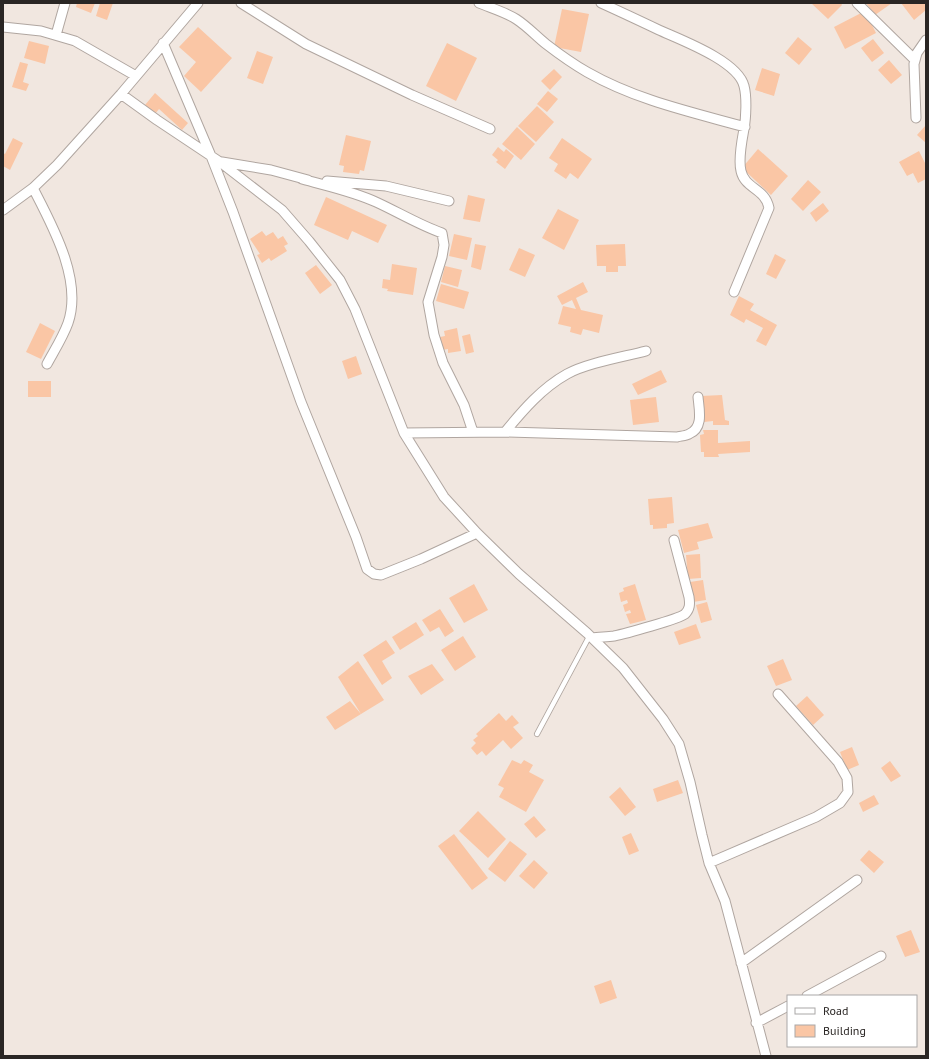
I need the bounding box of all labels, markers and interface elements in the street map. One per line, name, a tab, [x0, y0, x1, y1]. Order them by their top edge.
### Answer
legend	[787, 995, 917, 1047]
text: Road	[823, 1003, 848, 1018]
text: Building	[823, 1023, 866, 1038]

